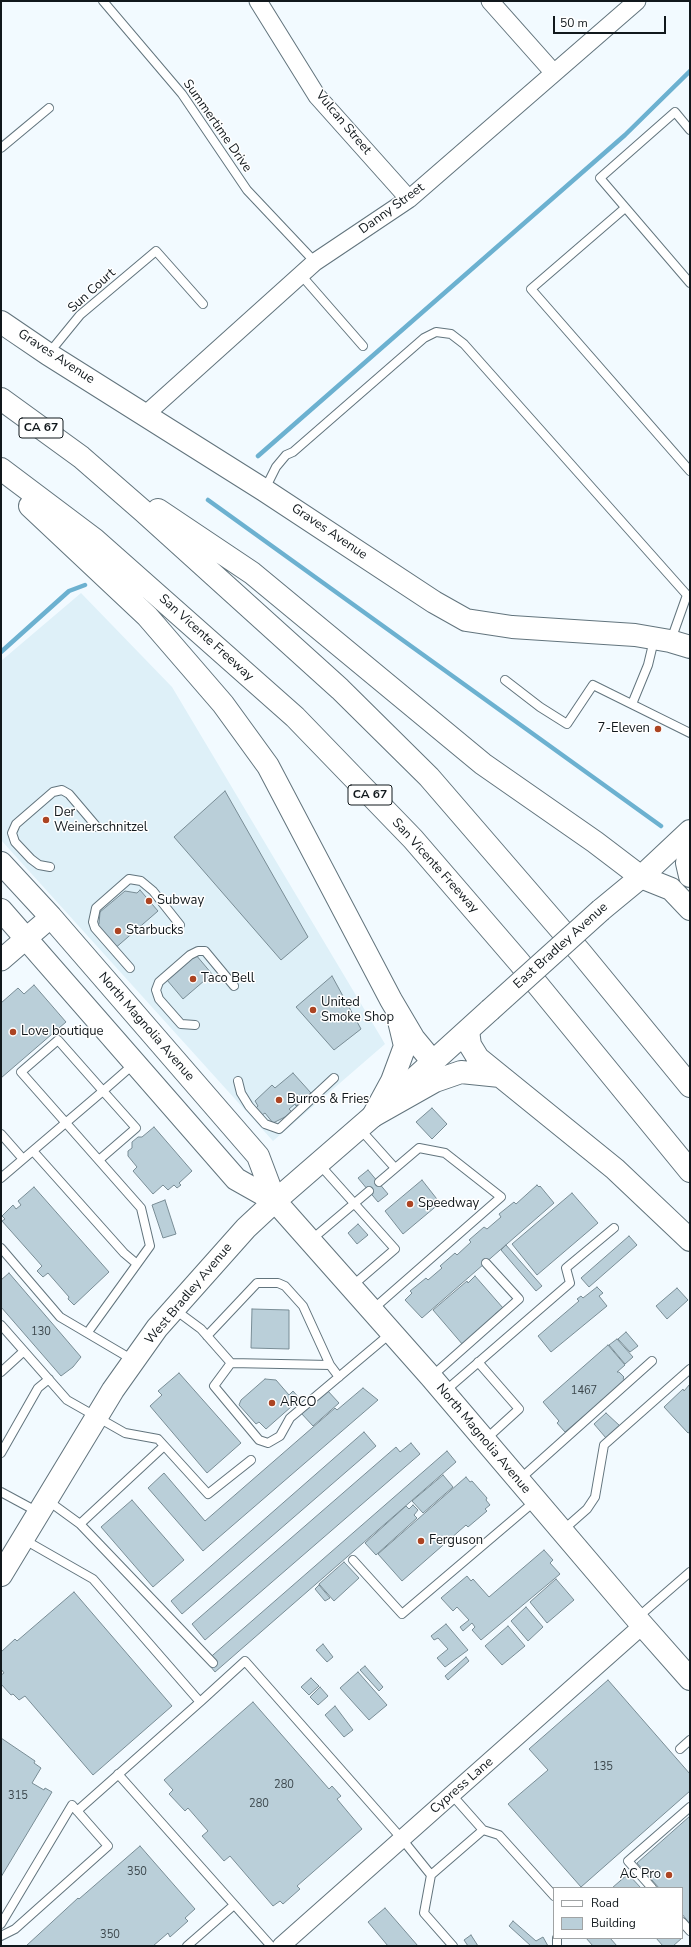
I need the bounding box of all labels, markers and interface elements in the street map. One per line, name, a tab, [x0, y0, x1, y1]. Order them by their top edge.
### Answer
scale bar	[555, 8, 668, 34]
text: 50 m	[560, 15, 588, 31]
street label: Summertime Drive	[179, 77, 255, 175]
street label: Vulcan Street	[312, 88, 374, 158]
street label: Danny Street	[356, 180, 428, 238]
street label: Sun Court	[65, 266, 119, 316]
street label: Graves Avenue	[15, 326, 97, 388]
road number: CA 67	[19, 418, 63, 438]
street label: Graves Avenue	[288, 501, 370, 563]
street label: San Vicente Freeway	[155, 591, 257, 685]
place label: 7-Eleven	[598, 721, 650, 737]
marker: 7-Eleven	[653, 724, 663, 734]
road number: CA 67	[348, 785, 392, 805]
place label: Der Weinerschnitzel	[54, 805, 148, 836]
marker: Der Weinerschnitzel	[41, 815, 51, 825]
street label: San Vicente Freeway	[388, 815, 482, 917]
place label: Subway	[157, 893, 204, 909]
marker: Subway	[144, 896, 154, 906]
street label: East Bradley Avenue	[511, 900, 611, 992]
place label: Starbucks	[126, 923, 184, 939]
marker: Starbucks	[113, 926, 123, 936]
street label: North Magnolia Avenue	[95, 970, 197, 1084]
place label: Taco Bell	[201, 971, 255, 987]
marker: Taco Bell	[188, 974, 198, 984]
place label: United Smoke Shop	[321, 995, 394, 1026]
marker: United Smoke Shop	[308, 1005, 318, 1015]
place label: Love boutique	[21, 1024, 103, 1040]
marker: Love boutique	[8, 1027, 18, 1037]
place label: Burros & Fries	[287, 1092, 369, 1108]
marker: Burros & Fries	[274, 1095, 284, 1105]
place label: Speedway	[418, 1196, 479, 1212]
marker: Speedway	[405, 1199, 415, 1209]
street label: West Bradley Avenue	[142, 1240, 236, 1348]
house number: 130	[31, 1325, 51, 1339]
street label: North Magnolia Avenue	[432, 1381, 534, 1497]
house number: 1467	[571, 1384, 597, 1398]
place label: ARCO	[280, 1395, 317, 1411]
marker: ARCO	[267, 1398, 277, 1408]
place label: Ferguson	[429, 1533, 483, 1549]
marker: Ferguson	[416, 1536, 426, 1546]
street label: Cypress Lane	[427, 1754, 497, 1818]
house number: 135	[593, 1760, 613, 1774]
house number: 280	[274, 1778, 294, 1792]
house number: 315	[8, 1789, 28, 1803]
house number: 280	[249, 1797, 269, 1811]
house number: 350	[127, 1865, 147, 1879]
place label: AC Pro	[620, 1867, 661, 1883]
marker: AC Pro	[664, 1870, 674, 1880]
legend	[553, 1887, 683, 1939]
text: Road	[591, 1895, 619, 1911]
text: Building	[591, 1915, 636, 1931]
house number: 350	[100, 1928, 120, 1942]

